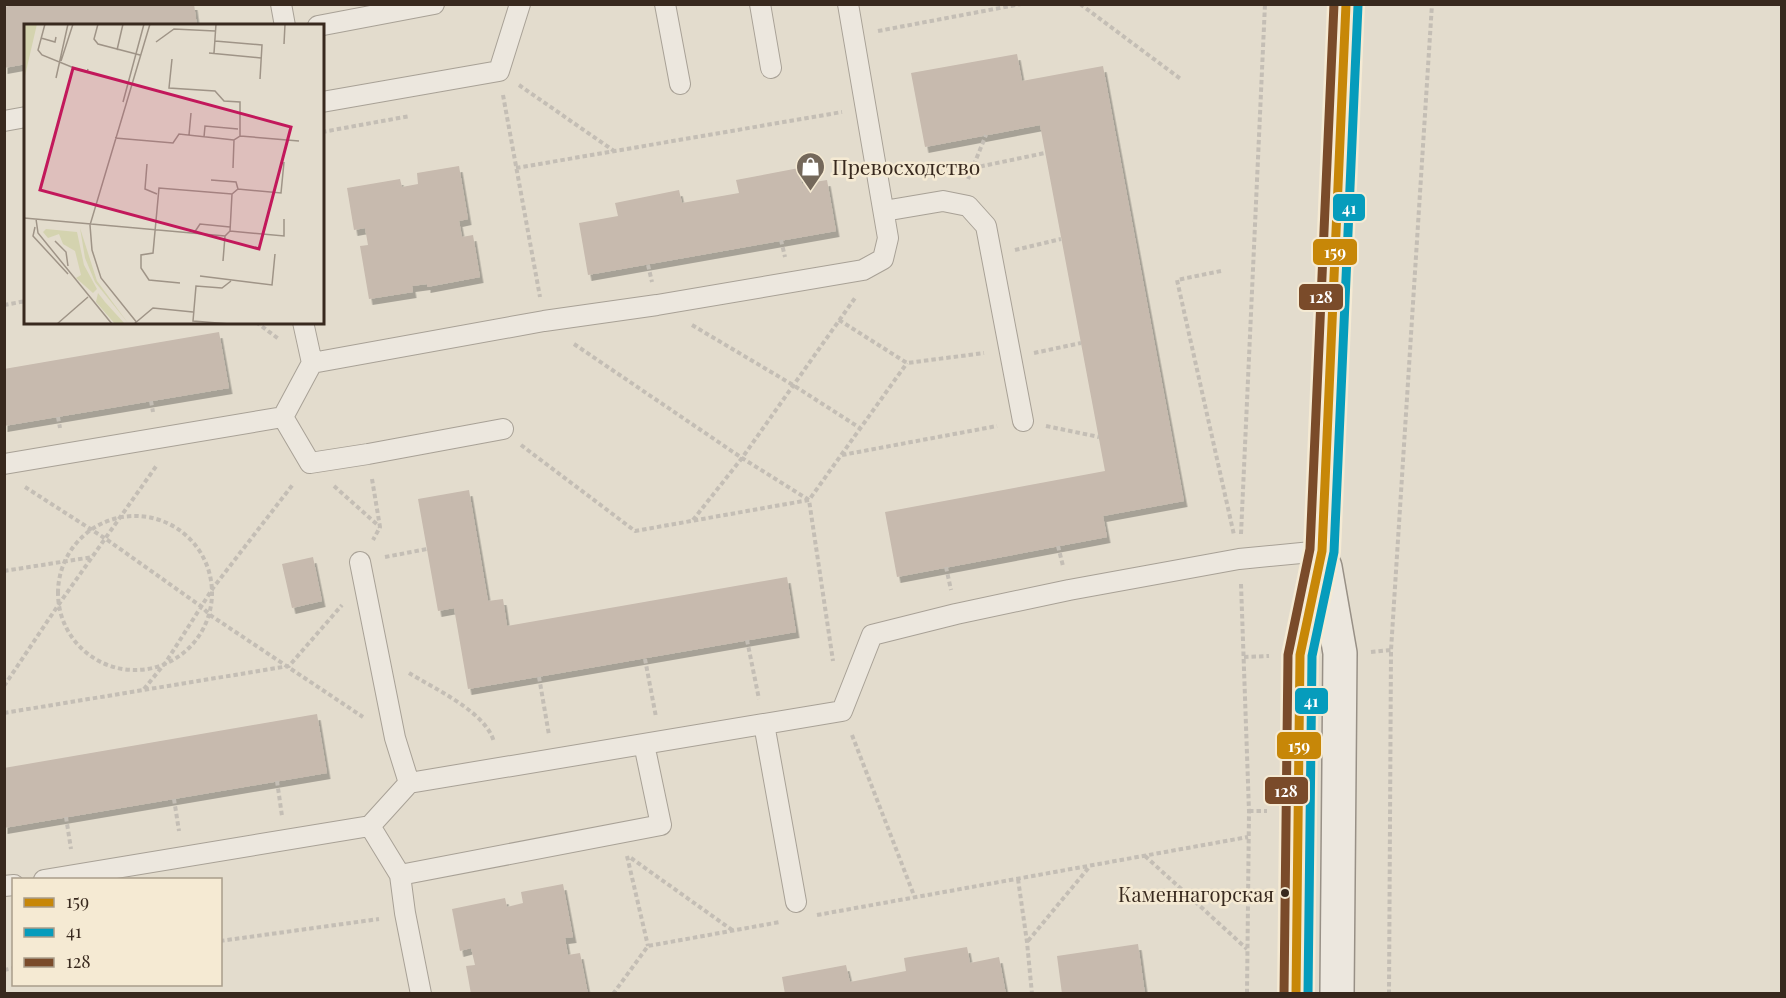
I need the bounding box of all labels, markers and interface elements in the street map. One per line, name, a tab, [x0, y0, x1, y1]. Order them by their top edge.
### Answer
inset map	[24, 24, 324, 324]
shop icon: Превосходство	[795, 150, 827, 192]
place label: Превосходство	[832, 152, 980, 180]
line badge: 41	[1332, 193, 1366, 222]
text: 41	[1342, 197, 1356, 218]
line badge: 159	[1312, 238, 1358, 266]
text: 159	[1324, 241, 1346, 262]
line badge: 128	[1298, 283, 1344, 311]
text: 128	[1309, 286, 1333, 307]
line badge: 41	[1294, 687, 1329, 715]
text: 41	[1304, 690, 1318, 711]
line badge: 159	[1276, 731, 1322, 760]
text: 159	[1288, 735, 1310, 756]
line badge: 128	[1264, 776, 1309, 805]
text: 128	[1274, 780, 1298, 801]
legend	[12, 878, 222, 986]
place label: Каменнагорская	[1118, 880, 1274, 907]
marker: Каменнагорская	[1279, 887, 1291, 899]
text: 159	[66, 889, 89, 913]
text: 41	[66, 919, 82, 943]
text: 128	[66, 949, 91, 973]

